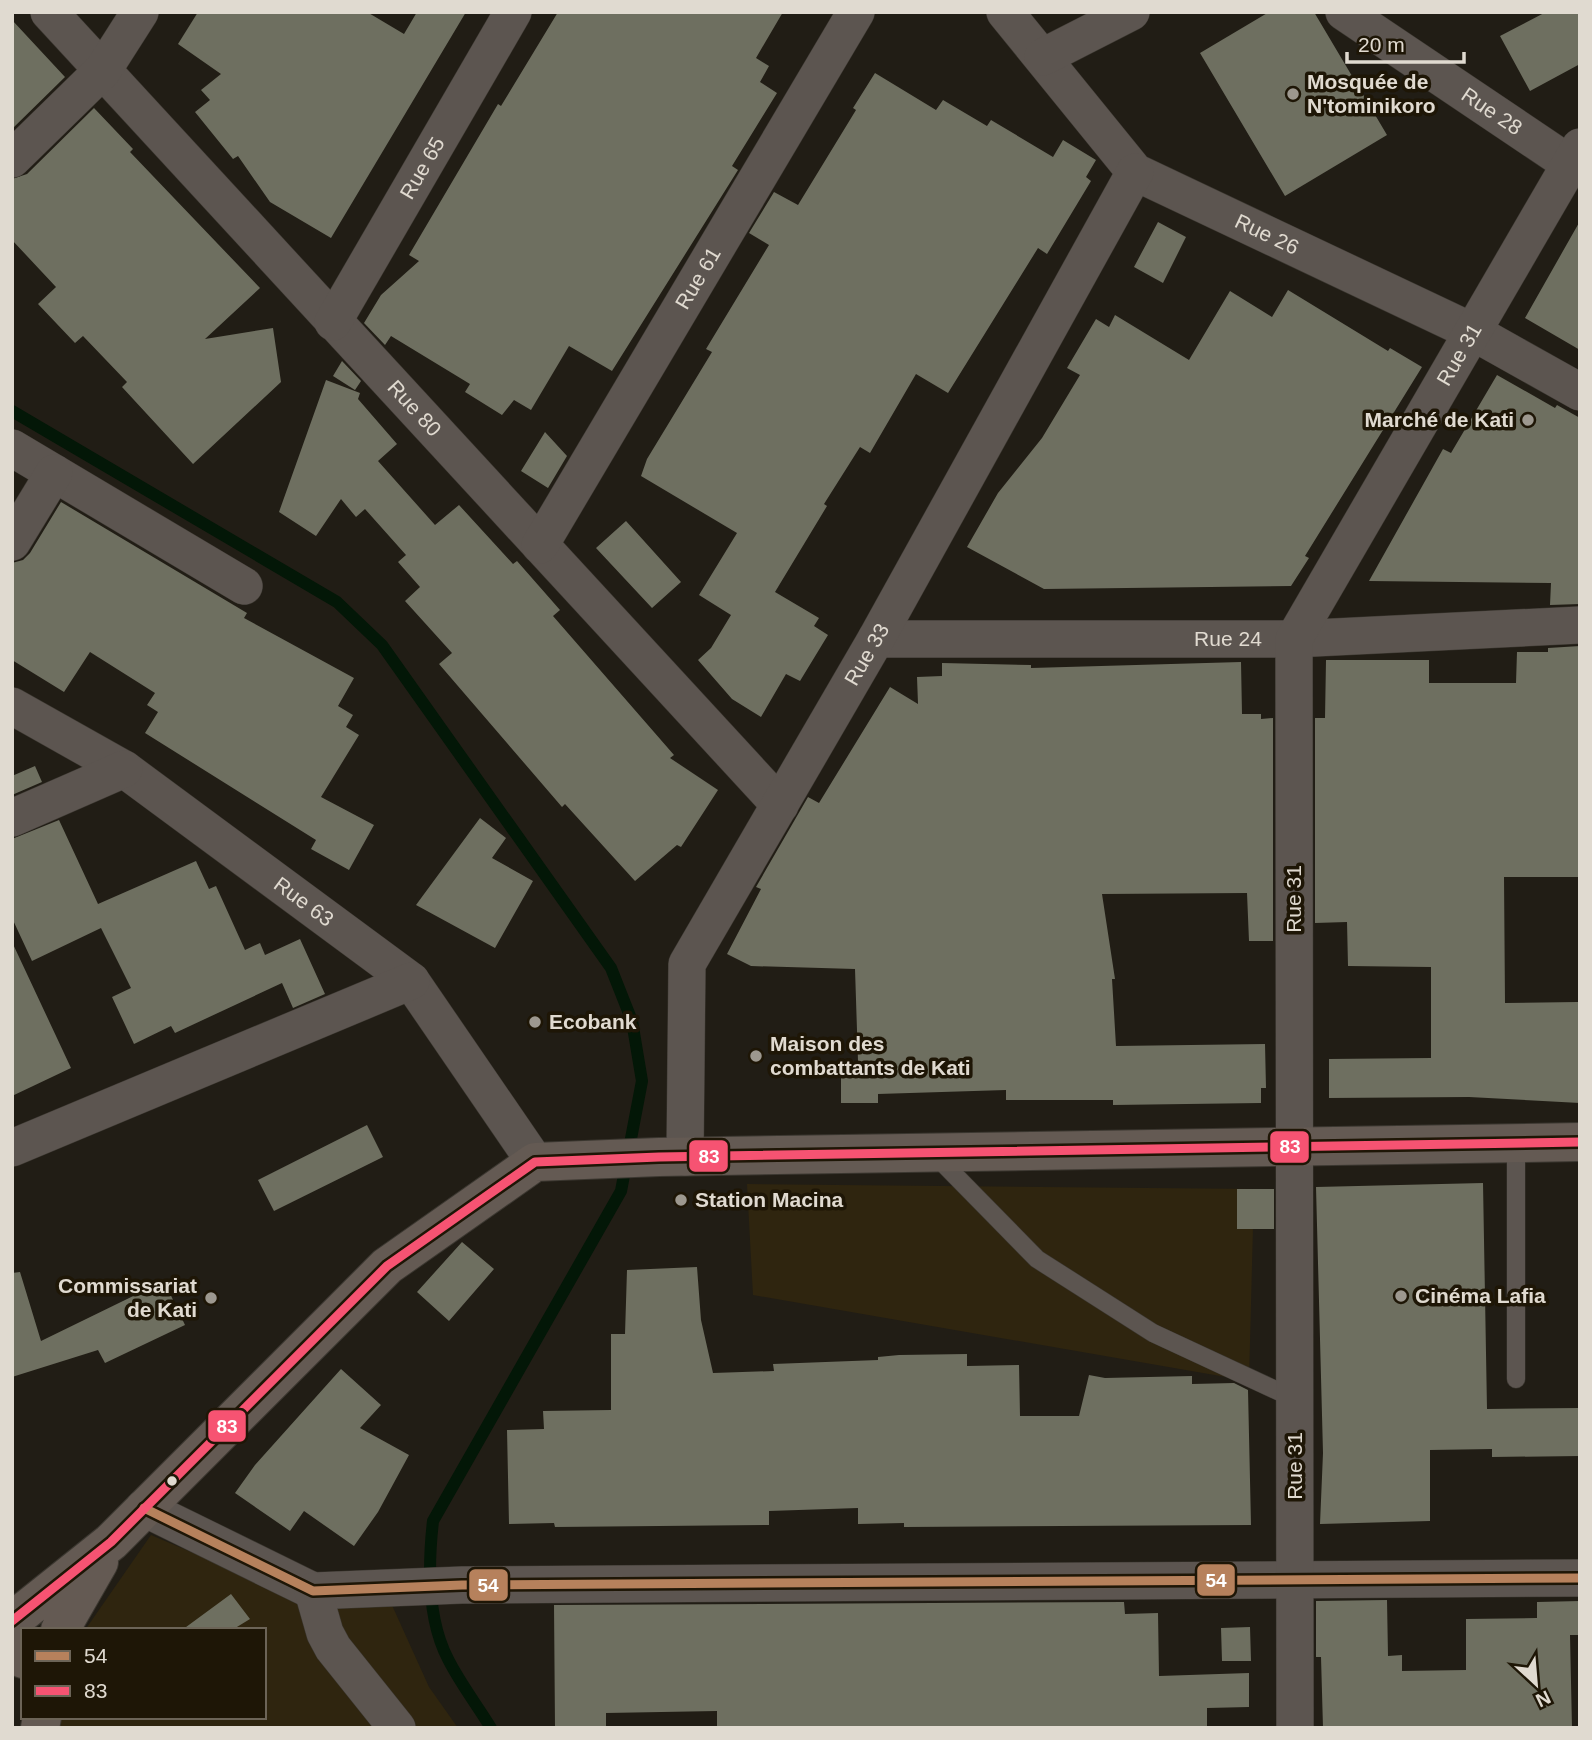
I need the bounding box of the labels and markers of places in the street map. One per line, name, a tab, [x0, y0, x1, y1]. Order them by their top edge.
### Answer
place label: Mosquée de N'tominikoro	[1307, 70, 1436, 117]
marker: Mosquée de N'tominikoro	[1285, 86, 1301, 102]
place label: Marché de Kati	[1365, 408, 1514, 431]
marker: Marché de Kati	[1520, 412, 1536, 428]
place label: Ecobank	[549, 1010, 637, 1033]
marker: Ecobank	[527, 1014, 543, 1030]
place label: Maison des combattants de Kati	[770, 1032, 971, 1079]
marker: Maison des combattants de Kati	[748, 1048, 764, 1064]
place label: Station Macina	[695, 1188, 844, 1211]
marker: Station Macina	[673, 1192, 689, 1208]
place label: Commissariat de Kati	[58, 1274, 197, 1321]
place label: Cinéma Lafia	[1415, 1284, 1546, 1307]
marker: Cinéma Lafia	[1393, 1288, 1409, 1304]
marker: Commissariat de Kati	[203, 1290, 219, 1306]
unlabelled marker	[165, 1474, 179, 1488]

